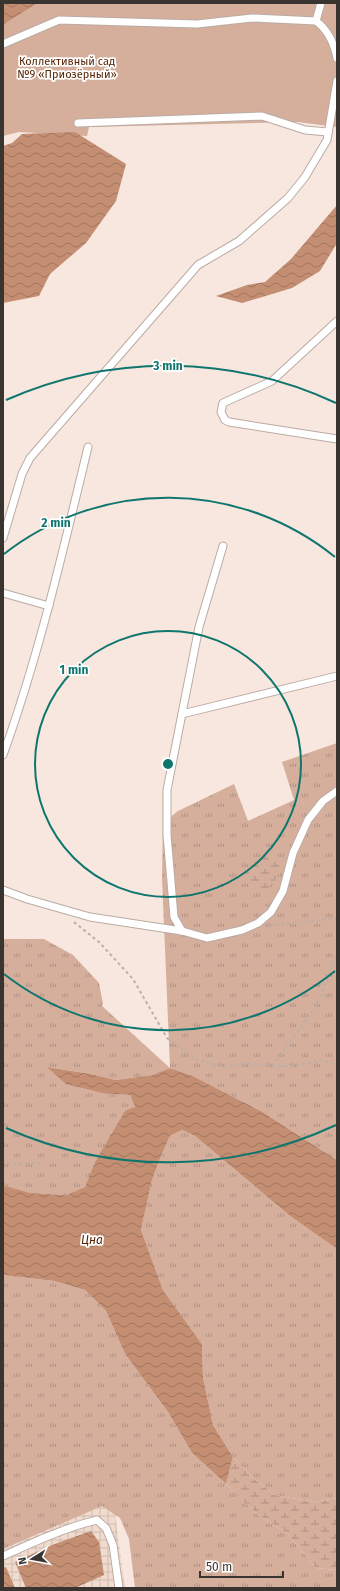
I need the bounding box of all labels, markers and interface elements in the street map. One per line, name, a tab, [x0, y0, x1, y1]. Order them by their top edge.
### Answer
park label: Коллективный сад №9 «Приозёрный»	[17, 55, 117, 81]
text: 3 min	[152, 359, 183, 373]
text: 2 min	[41, 516, 71, 530]
text: 1 min	[60, 663, 88, 677]
centre of rings	[161, 757, 175, 771]
water label: Цна	[81, 1233, 103, 1247]
north arrow	[12, 1539, 52, 1579]
scale bar	[200, 1553, 283, 1579]
text: N	[16, 1556, 30, 1566]
text: 50 m	[206, 1560, 232, 1574]

